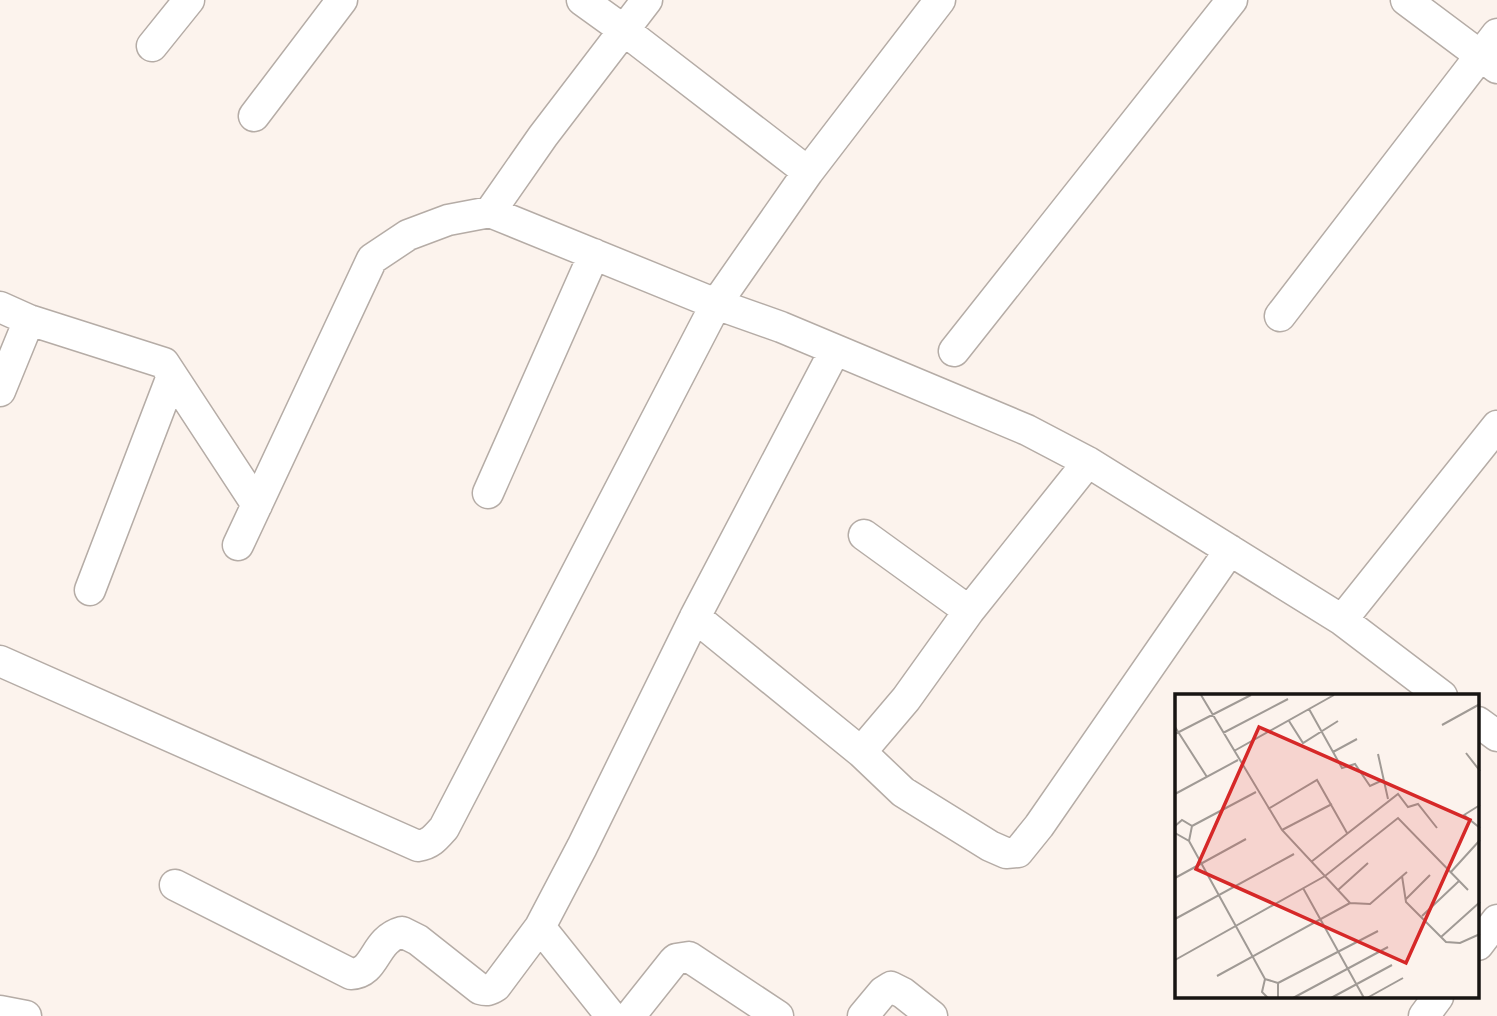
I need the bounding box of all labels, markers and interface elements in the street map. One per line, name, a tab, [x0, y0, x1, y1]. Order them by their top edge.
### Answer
inset map	[1175, 694, 1480, 998]

